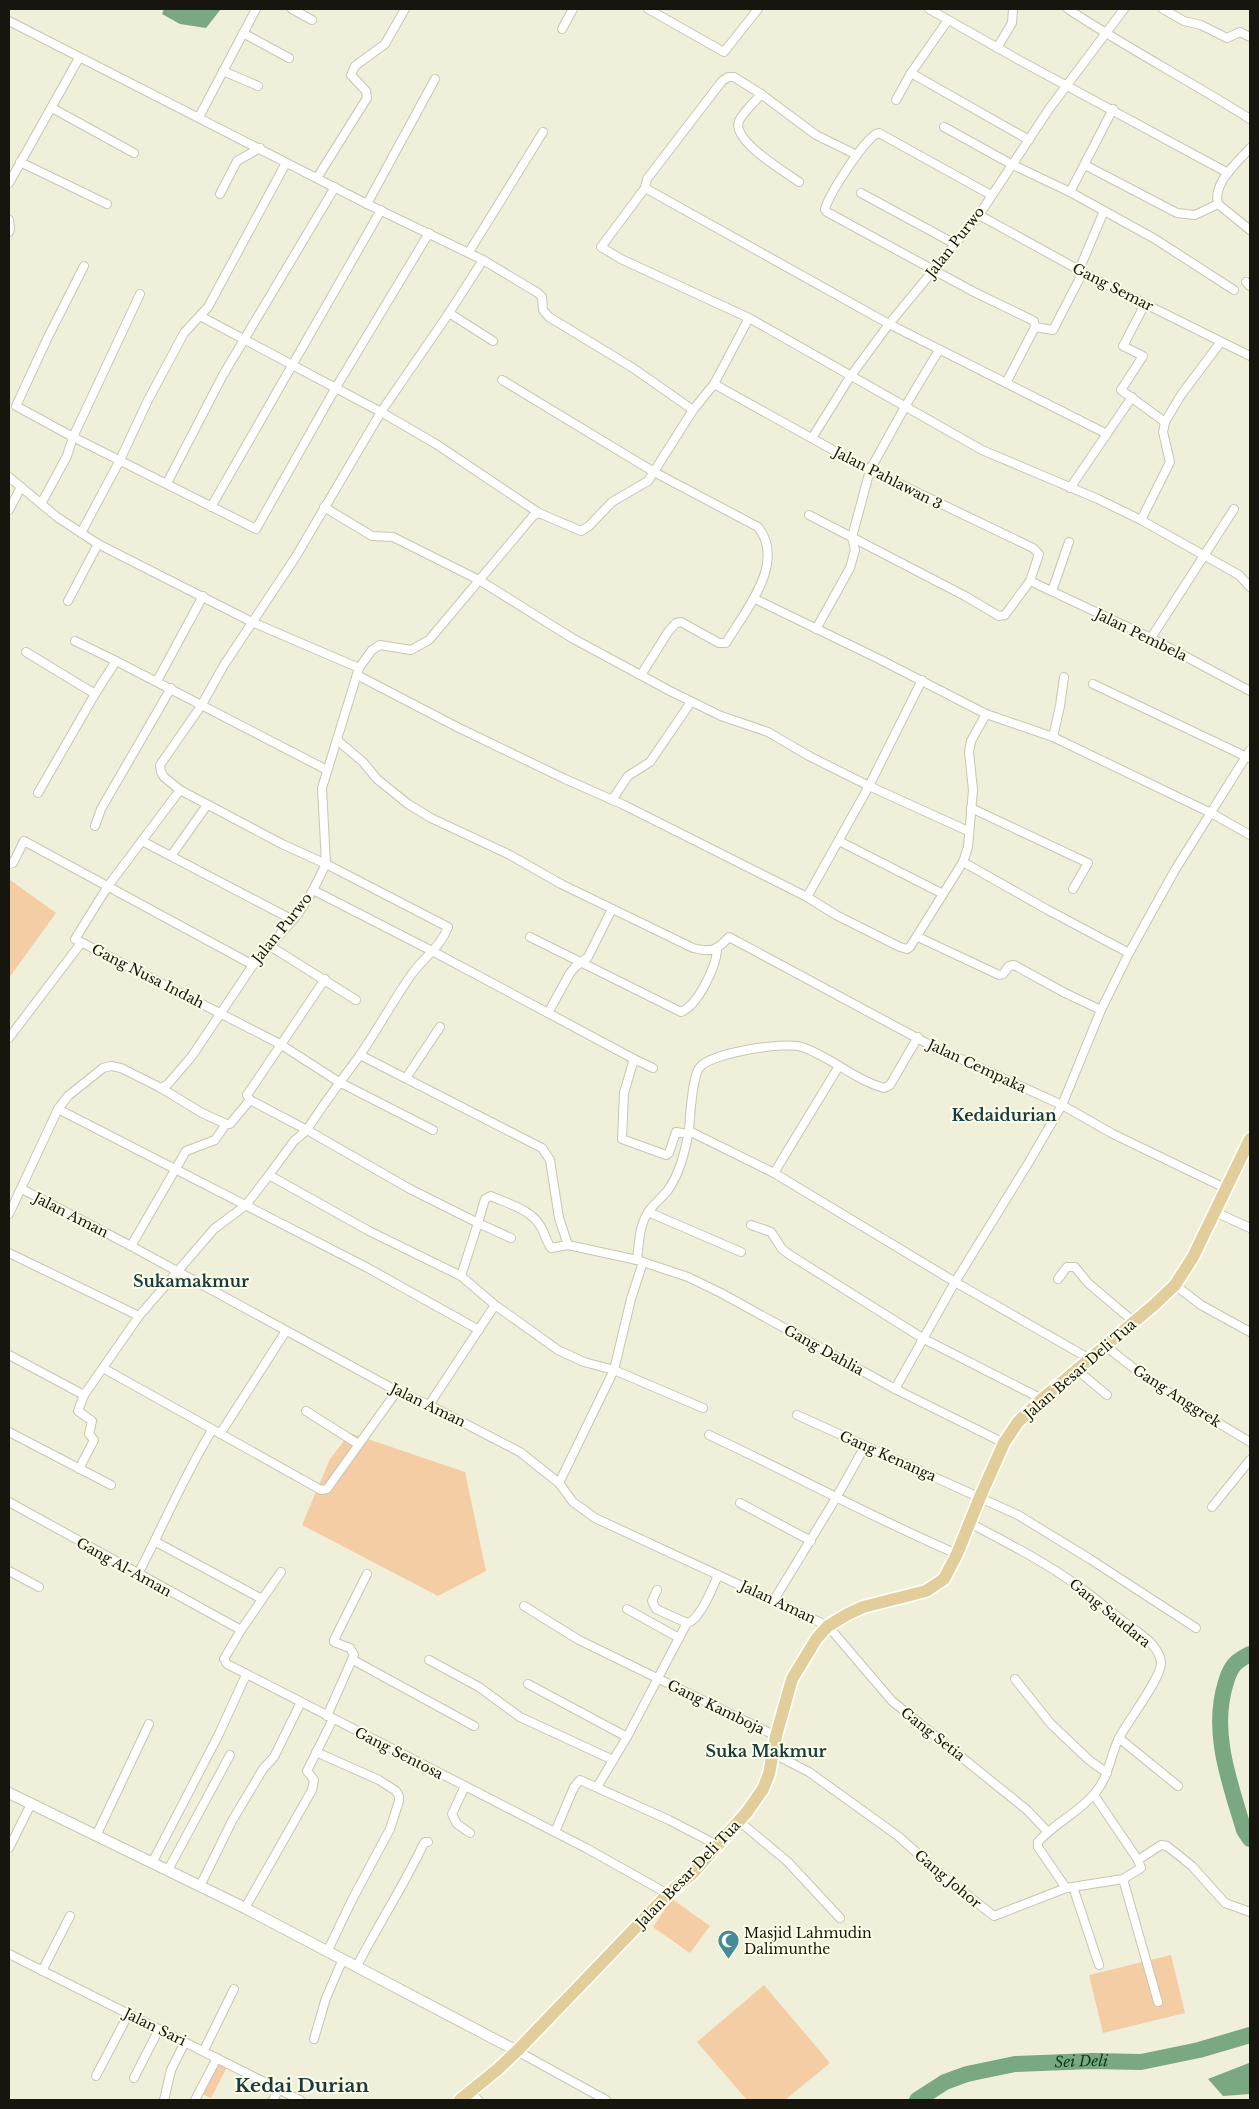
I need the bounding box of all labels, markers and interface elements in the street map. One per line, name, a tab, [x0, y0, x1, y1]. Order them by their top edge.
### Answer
street label: Jalan Purwo	[920, 203, 988, 283]
street label: Gang Semar	[1070, 259, 1157, 315]
street label: Jalan Pahlawan 3	[829, 442, 945, 513]
street label: Jalan Pembela	[1090, 604, 1190, 665]
street label: Jalan Purwo	[247, 889, 316, 968]
street label: Gang Nusa Indah	[89, 940, 208, 1012]
street label: Jalan Cempaka	[923, 1034, 1029, 1097]
district label: Kedaidurian	[951, 1105, 1057, 1125]
street label: Jalan Aman	[29, 1188, 112, 1242]
district label: Sukamakmur	[133, 1271, 249, 1291]
street label: Jalan Besar Deli Tua	[1019, 1315, 1140, 1424]
street label: Gang Dahlia	[781, 1321, 867, 1379]
street label: Gang Anggrek	[1129, 1361, 1225, 1431]
street label: Jalan Aman	[386, 1378, 469, 1431]
street label: Gang Kenanga	[837, 1427, 939, 1485]
street label: Gang Al-Aman	[73, 1533, 175, 1601]
street label: Gang Saudara	[1066, 1575, 1155, 1651]
street label: Jalan Aman	[735, 1576, 819, 1628]
street label: Gang Kamboja	[664, 1676, 768, 1738]
street label: Gang Setia	[897, 1703, 969, 1765]
street label: Gang Sentosa	[352, 1723, 447, 1783]
district label: Suka Makmur	[705, 1741, 827, 1761]
street label: Jalan Besar Deli Tua	[631, 1816, 744, 1933]
street label: Gang Johor	[911, 1846, 985, 1912]
place label: Masjid Lahmudin Dalimunthe	[744, 1924, 872, 1958]
mosque icon: Masjid Lahmudin Dalimunthe	[716, 1929, 740, 1960]
street label: Jalan Sari	[119, 2003, 189, 2050]
water label: Sei Deli	[1054, 2051, 1109, 2071]
district label: Kedai Durian	[235, 2074, 369, 2097]

